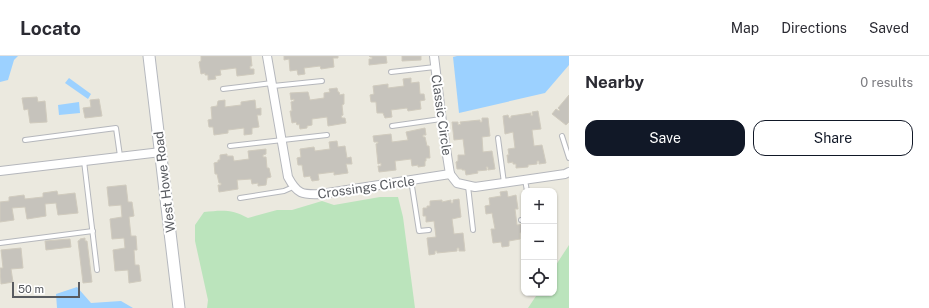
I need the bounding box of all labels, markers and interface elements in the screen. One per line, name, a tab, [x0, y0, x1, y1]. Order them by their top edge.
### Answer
text: Locato	[20, 17, 81, 39]
text: Map	[731, 20, 759, 36]
text: Directions	[781, 20, 847, 36]
text: Saved	[869, 20, 909, 36]
text: Nearby	[585, 72, 644, 92]
street label: Classic Circle	[428, 74, 455, 157]
text: 0 results	[860, 75, 913, 90]
button: Save	[585, 120, 745, 156]
button: Share	[753, 120, 913, 156]
street label: West Howe Road	[151, 130, 178, 234]
street label: Crossings Circle	[317, 173, 416, 202]
map controls	[521, 188, 557, 296]
button: +	[521, 188, 557, 224]
button: −	[521, 224, 557, 260]
button: locate	[521, 260, 557, 296]
scale bar	[12, 280, 80, 299]
text: 50 m	[18, 283, 44, 295]

